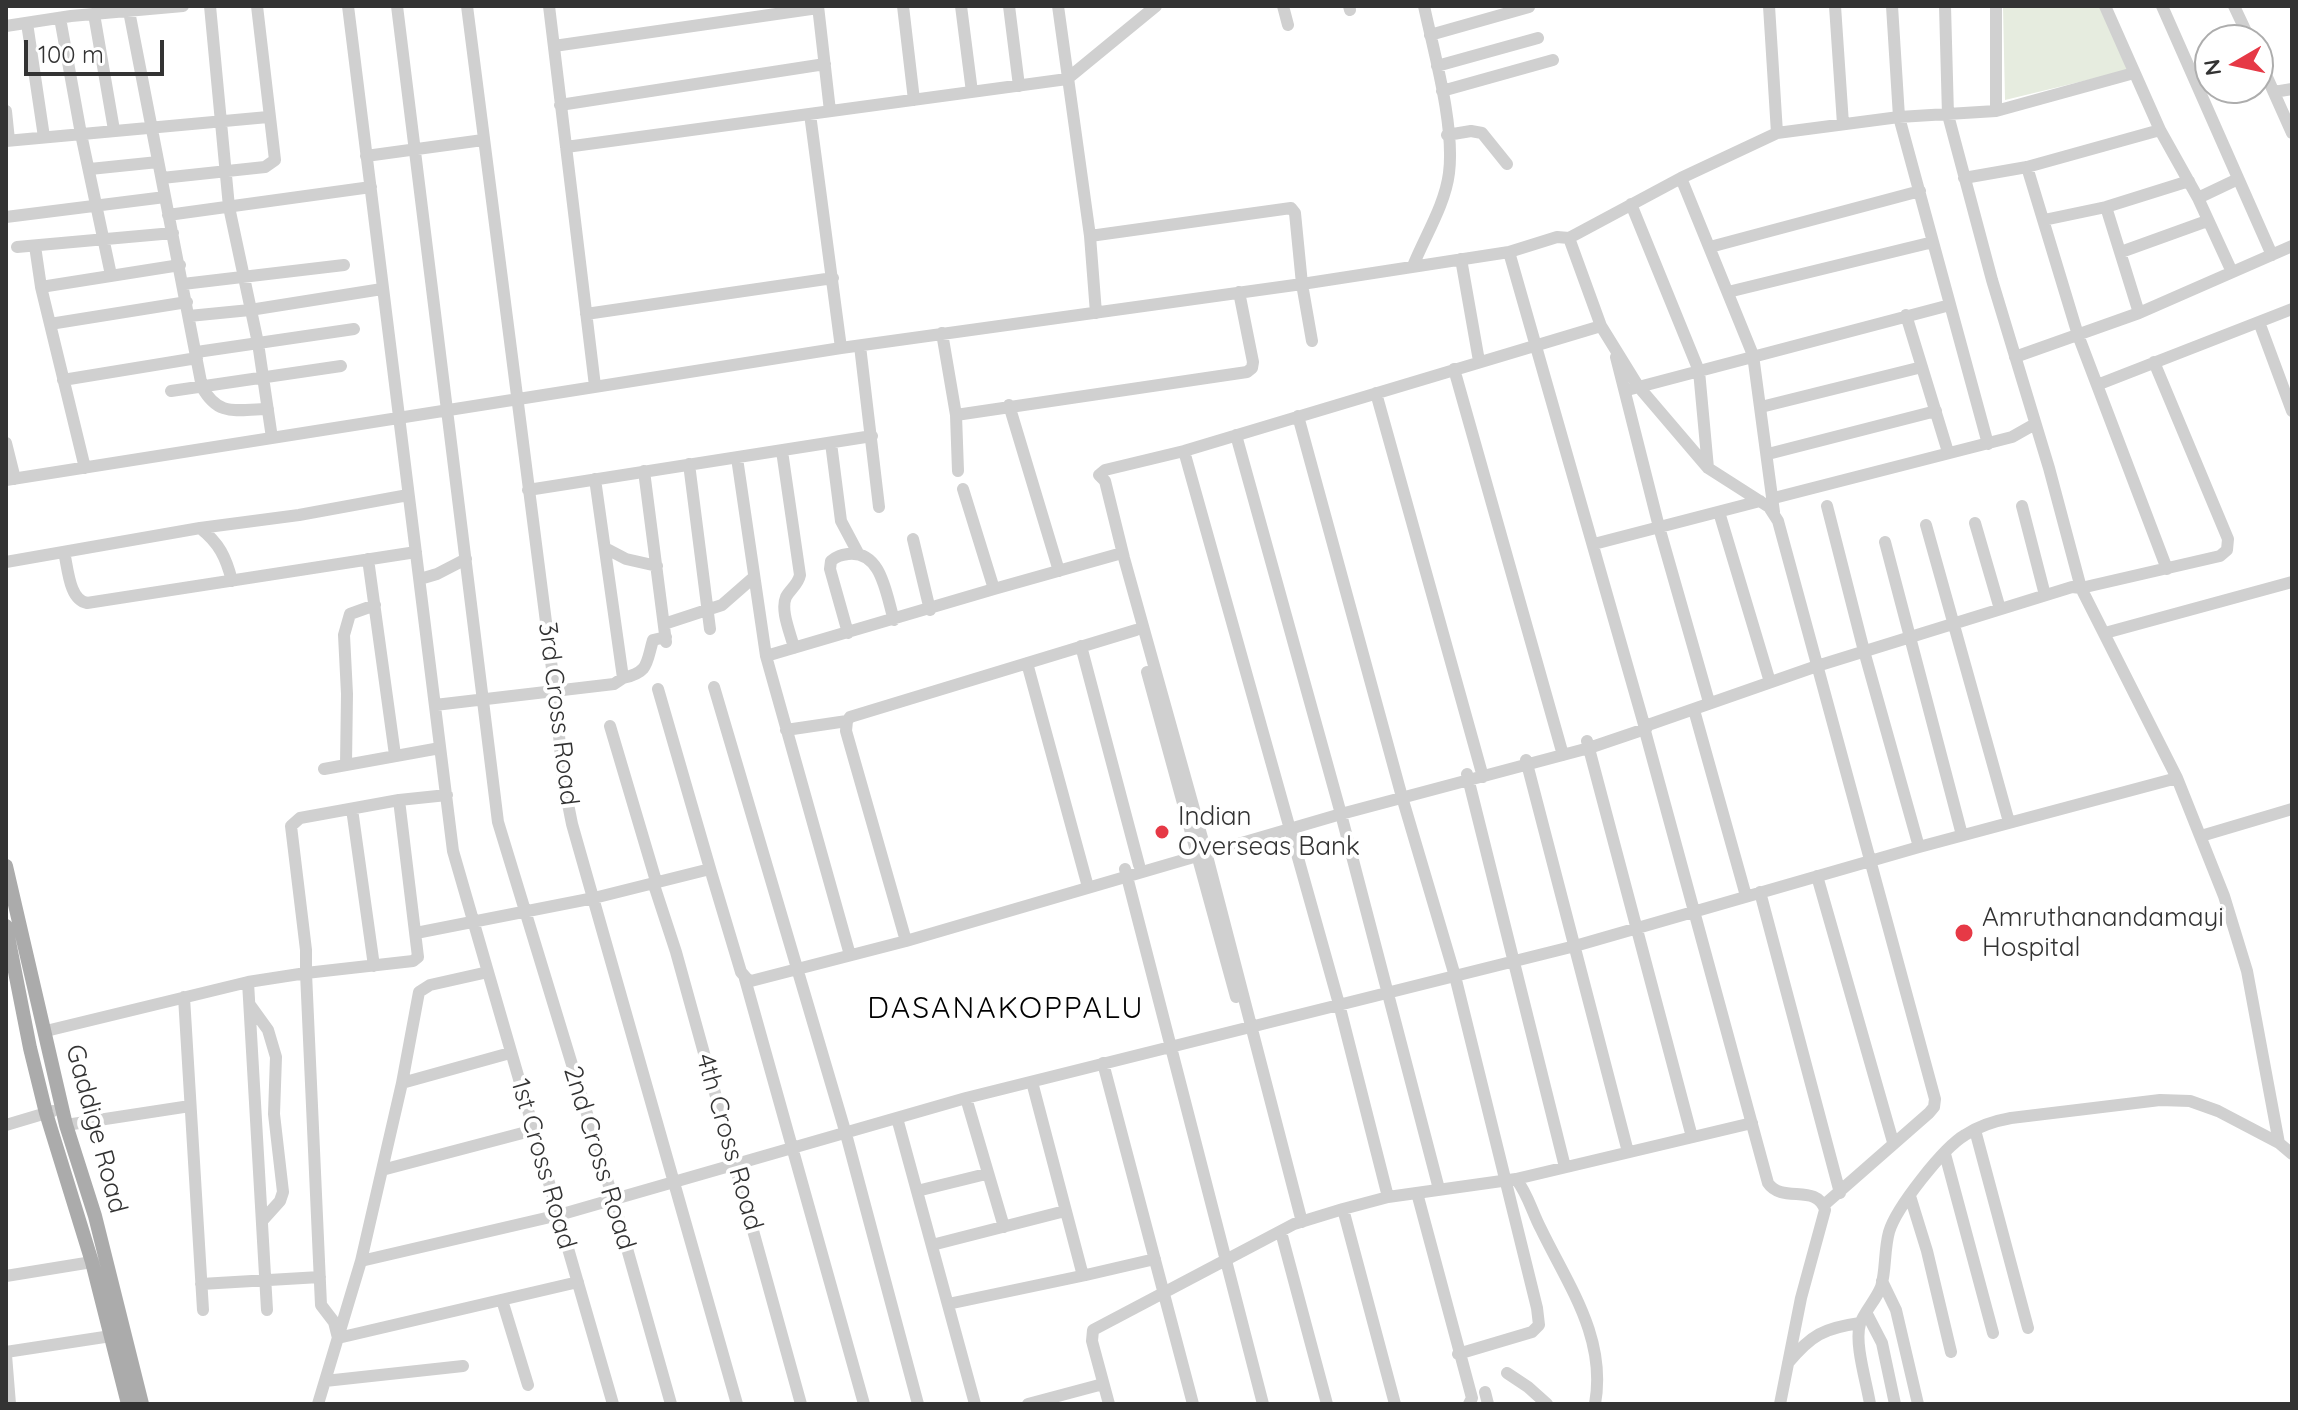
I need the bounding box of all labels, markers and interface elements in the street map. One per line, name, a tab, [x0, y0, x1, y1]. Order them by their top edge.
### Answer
scale bar	[28, 24, 168, 74]
north arrow	[2194, 24, 2274, 104]
text: 100 m	[38, 39, 104, 69]
text: N	[2197, 57, 2227, 78]
street label: 3rd Cross Road	[531, 621, 585, 807]
place label: Indian Overseas Bank	[1178, 801, 1360, 862]
marker: Indian Overseas Bank	[1153, 823, 1171, 841]
place label: Amruthanandamayi Hospital	[1982, 902, 2224, 964]
marker: Amruthanandamayi Hospital	[1953, 922, 1975, 944]
district label: DASANAKOPPALU	[867, 991, 1145, 1027]
street label: Gaddige Road	[59, 1041, 133, 1217]
street label: 4th Cross Road	[689, 1050, 769, 1234]
street label: 2nd Cross Road	[556, 1062, 642, 1254]
street label: 1st Cross Road	[504, 1075, 582, 1253]

